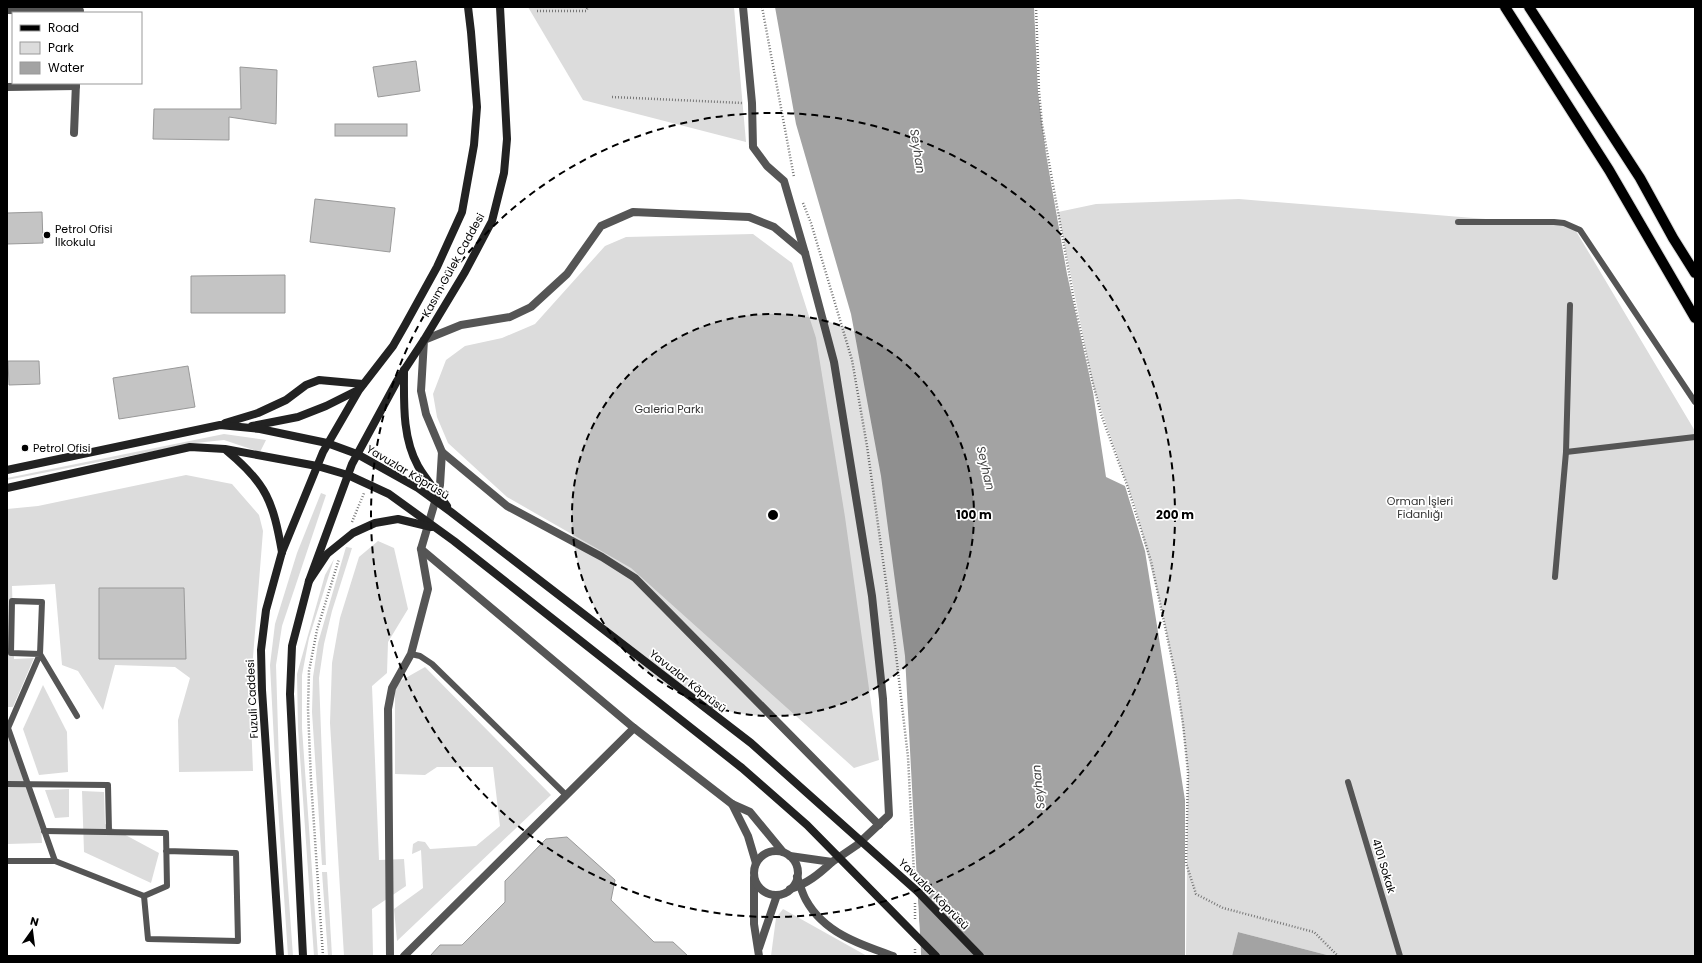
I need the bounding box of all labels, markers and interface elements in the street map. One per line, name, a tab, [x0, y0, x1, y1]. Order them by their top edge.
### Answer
legend	[12, 12, 142, 84]
text: Road	[48, 19, 79, 36]
text: Park	[48, 39, 75, 56]
text: Water	[48, 59, 85, 76]
water label: Seyhan	[906, 128, 930, 174]
street label: Kasım Gülek Caddesi	[418, 210, 488, 320]
place label: Petrol Ofisi İlkokulu	[55, 221, 113, 250]
marker: Petrol Ofisi İlkokulu	[42, 230, 52, 240]
park label: Galeria Parkı	[635, 401, 703, 417]
place label: Petrol Ofisi	[33, 440, 91, 456]
street label: Yavuzlar Köprüsü	[363, 441, 453, 503]
marker: Petrol Ofisi	[20, 443, 30, 453]
water label: Seyhan	[973, 444, 999, 492]
park label: Orman İşleri Fidanlığı	[1387, 493, 1453, 522]
text: 100 m	[956, 506, 992, 523]
text: 200 m	[1156, 506, 1194, 523]
centre of rings	[766, 508, 780, 522]
street label: Yavuzlar Köprüsü	[646, 646, 730, 716]
street label: Fuzuli Caddesi	[242, 659, 262, 739]
water label: Seyhan	[1027, 764, 1049, 810]
street label: 4101 Sokak	[1368, 837, 1400, 895]
street label: Yavuzlar Köprüsü	[895, 855, 973, 933]
north arrow	[12, 911, 52, 951]
text: N	[28, 913, 40, 930]

